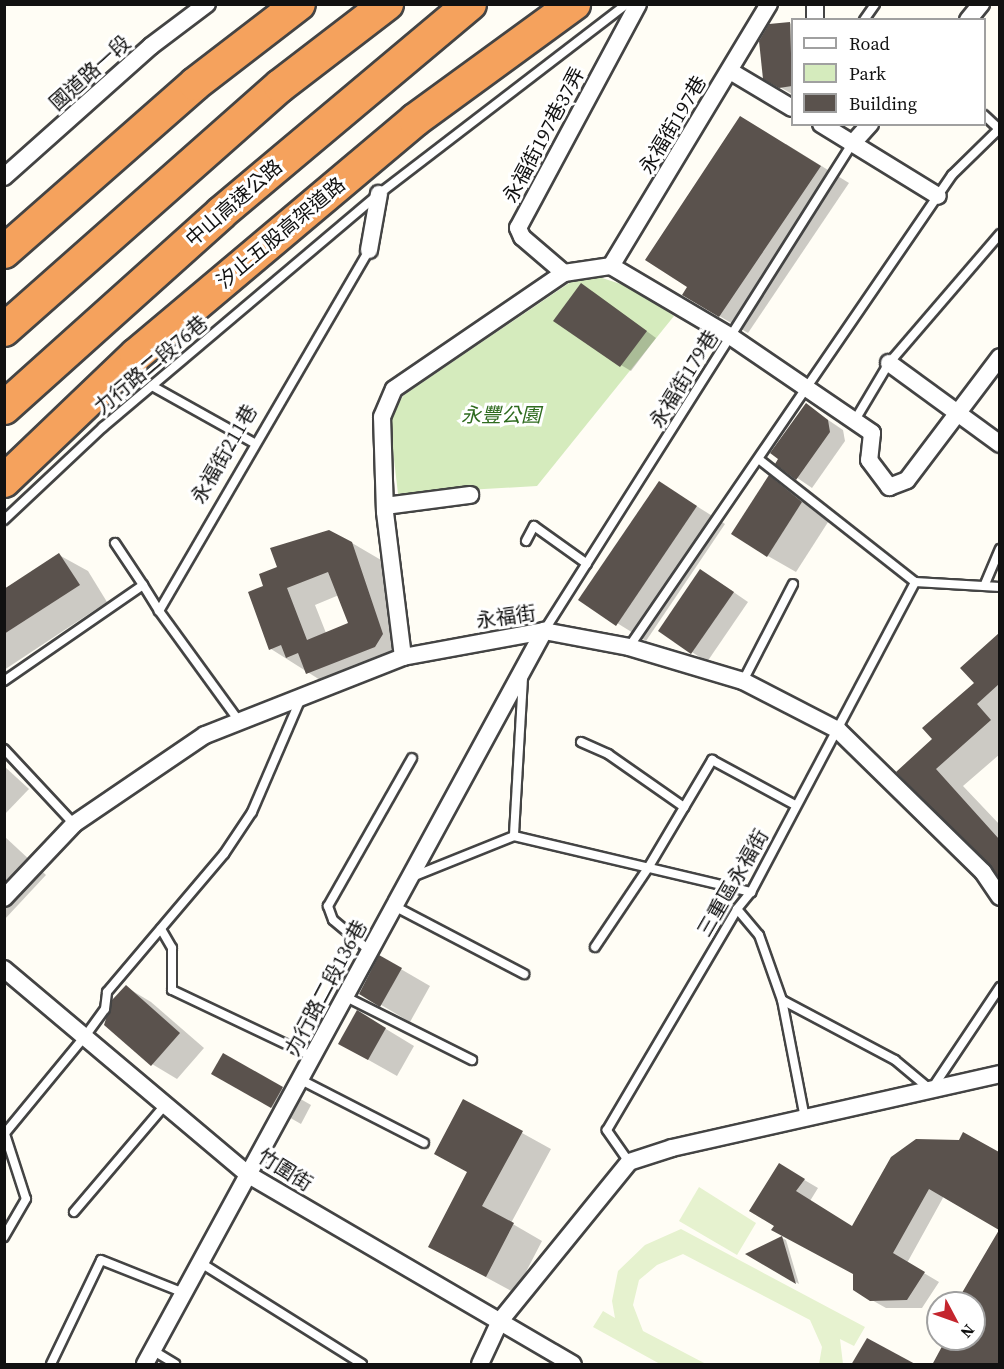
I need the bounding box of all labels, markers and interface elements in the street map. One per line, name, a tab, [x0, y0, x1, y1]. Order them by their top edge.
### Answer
legend	[791, 18, 986, 126]
street label: 國道路一段	[45, 31, 135, 115]
text: Road	[849, 31, 890, 56]
text: Park	[849, 61, 886, 86]
street label: 永福街197巷37弄	[498, 63, 590, 207]
street label: 永福街197巷	[634, 72, 712, 178]
text: Building	[849, 91, 917, 116]
street label: 中山高速公路	[181, 155, 287, 251]
street label: 汐止五股高架道路	[212, 172, 350, 294]
street label: 力行路二段76巷	[90, 311, 212, 419]
street label: 永福街179巷	[645, 326, 723, 432]
street label: 永福街211巷	[186, 400, 262, 508]
park label: 永豐公園	[461, 403, 541, 427]
street label: 永福街	[475, 601, 537, 633]
street label: 三重區永福街	[693, 825, 773, 941]
street label: 力行路二段136巷	[280, 916, 372, 1060]
street label: 竹圍街	[253, 1144, 317, 1196]
north arrow	[926, 1291, 986, 1351]
text: N	[956, 1320, 980, 1343]

